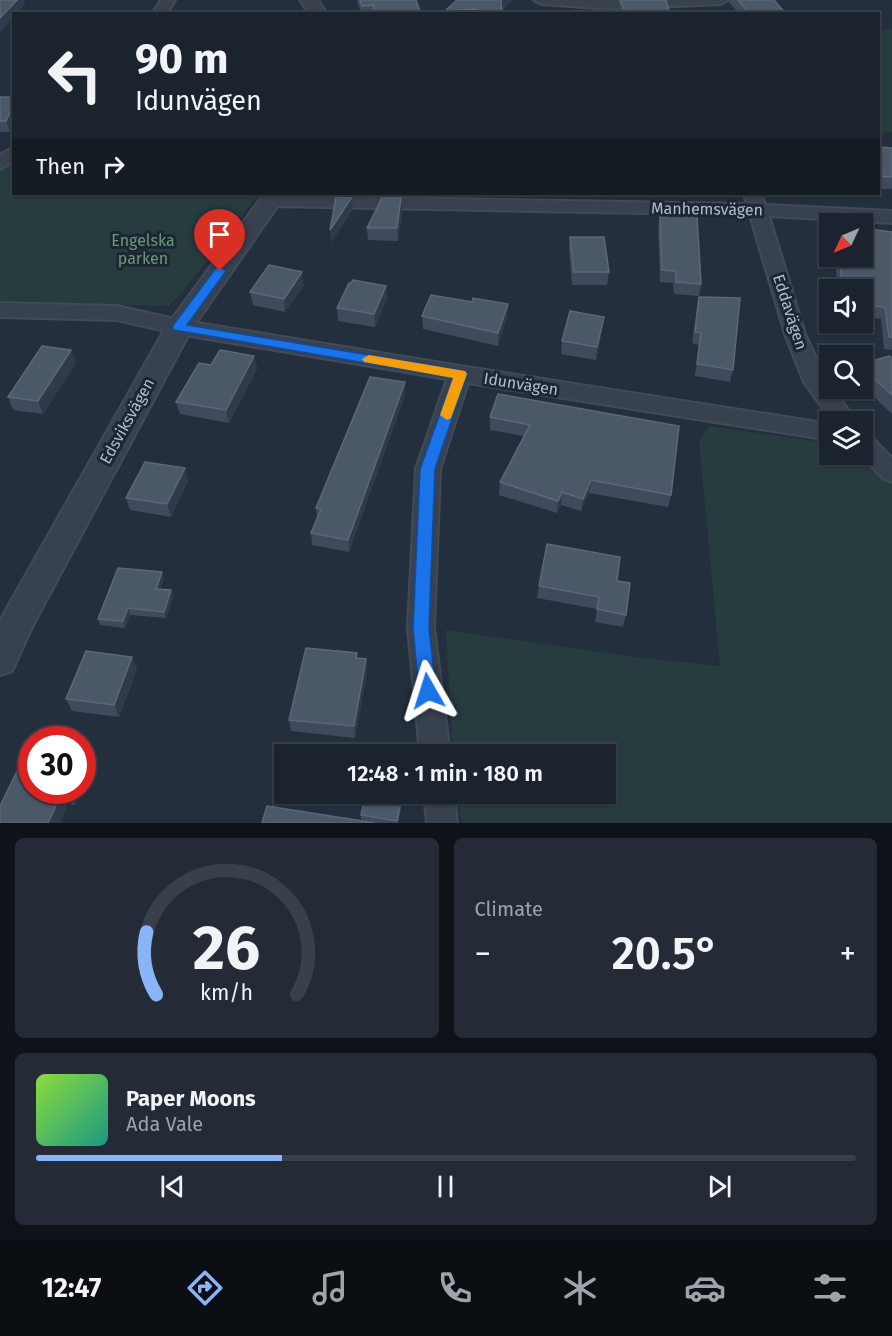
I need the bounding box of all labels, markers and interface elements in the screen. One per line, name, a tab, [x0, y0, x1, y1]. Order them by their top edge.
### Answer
text: 90 m	[135, 34, 229, 84]
icon: left	[36, 36, 114, 114]
text: Idunvägen	[135, 85, 262, 117]
icon: right	[97, 150, 130, 183]
text: Then	[36, 153, 85, 180]
street label: Manhemsvägen	[651, 199, 763, 219]
pin	[194, 209, 245, 271]
north arrow	[819, 213, 873, 267]
map controls	[819, 213, 873, 465]
icon: arrive	[203, 218, 236, 251]
park label: Engelska parken	[111, 231, 175, 268]
street label: Eddavägen	[769, 272, 811, 352]
button: sound	[819, 279, 873, 333]
button: search	[819, 345, 873, 399]
street label: Idunvägen	[482, 369, 560, 399]
street label: Edsviksvägen	[96, 375, 158, 467]
button: layers	[819, 411, 873, 465]
position arrow	[396, 659, 460, 723]
speed limit sign: 30	[18, 726, 96, 804]
text: 12:48 · 1 min · 180 m	[347, 760, 543, 787]
text: Climate	[475, 897, 543, 921]
text: 26	[193, 911, 260, 986]
text: 20.5°	[612, 927, 719, 981]
text: −	[475, 934, 491, 974]
text: +	[840, 934, 856, 974]
text: km/h	[200, 980, 253, 1006]
text: Paper Moons	[126, 1085, 256, 1112]
text: Ada Vale	[126, 1112, 203, 1136]
icon: previous	[156, 1170, 189, 1203]
icon: pause	[429, 1170, 462, 1203]
icon: next	[703, 1170, 736, 1203]
icon: directions	[184, 1267, 226, 1309]
icon: music	[309, 1267, 351, 1309]
icon: phone	[434, 1267, 476, 1309]
icon: climate	[559, 1267, 601, 1309]
icon: car	[684, 1267, 726, 1309]
icon: filters	[809, 1267, 851, 1309]
text: 12:47	[41, 1272, 101, 1304]

